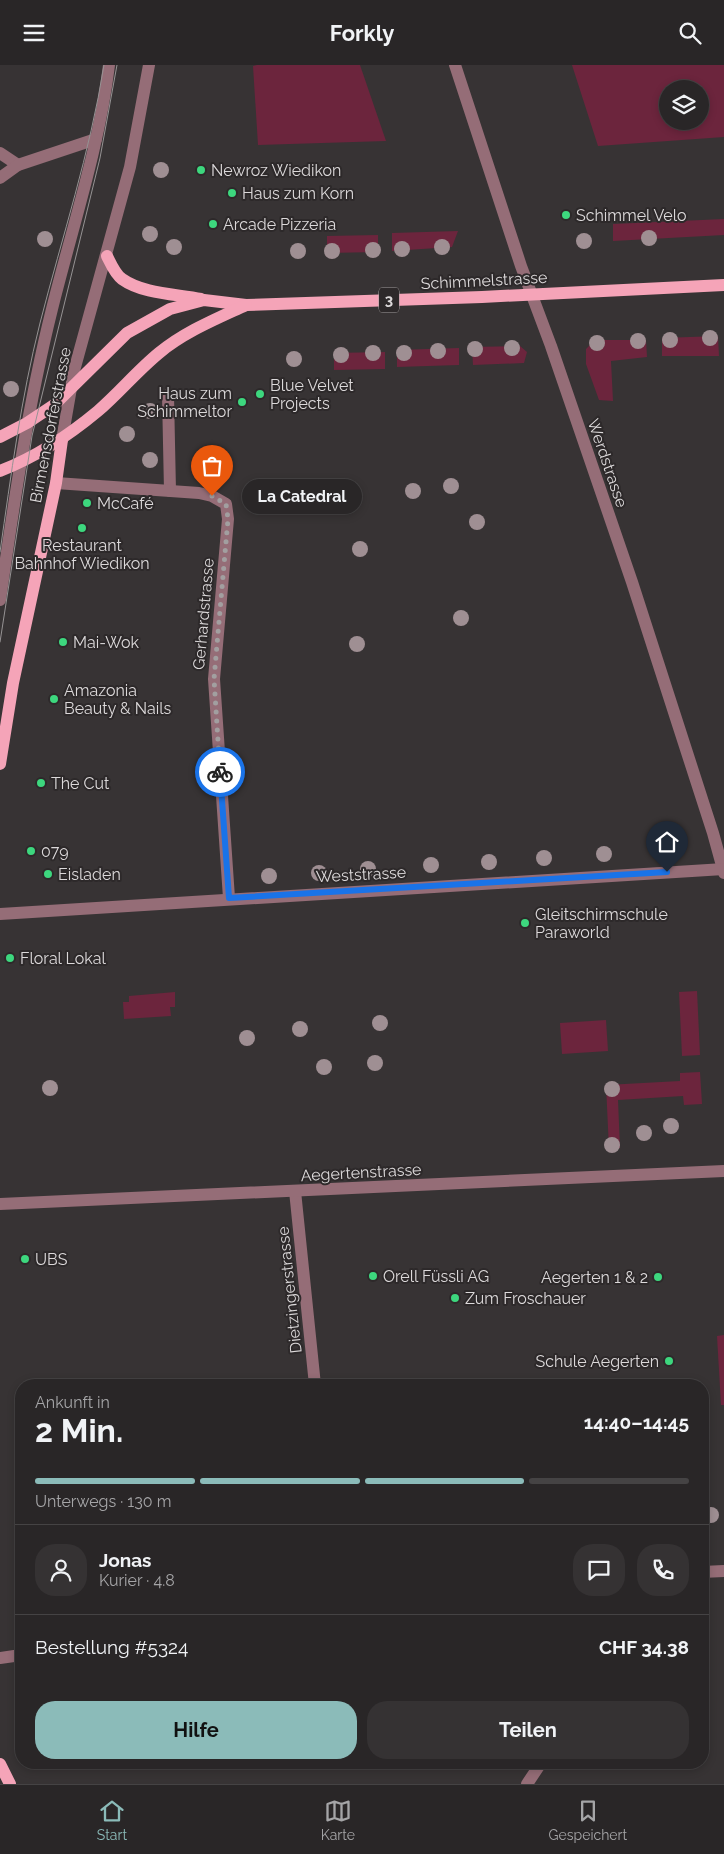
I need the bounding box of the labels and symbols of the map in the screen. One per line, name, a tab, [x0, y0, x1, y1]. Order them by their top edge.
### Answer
place label: Newroz Wiedikon	[211, 161, 341, 180]
marker: Newroz Wiedikon	[195, 164, 207, 176]
place label: Haus zum Korn	[242, 184, 354, 203]
marker: Haus zum Korn	[226, 187, 238, 199]
place label: Schimmel Velo	[576, 206, 687, 225]
marker: Schimmel Velo	[560, 209, 572, 221]
place label: Arcade Pizzeria	[223, 215, 336, 234]
marker: Arcade Pizzeria	[207, 218, 219, 230]
street label: Schimmelstrasse	[420, 268, 548, 293]
road number: 3	[379, 287, 399, 313]
street label: Birmensdorferstrasse	[26, 346, 75, 505]
place label: Blue Velvet Projects	[270, 376, 354, 413]
place label: Haus zum Schimmeltor	[137, 384, 232, 421]
marker: Blue Velvet Projects	[254, 388, 266, 400]
marker: Haus zum Schimmeltor	[236, 396, 248, 408]
street label: Werdstrasse	[583, 416, 632, 510]
pin	[191, 445, 233, 496]
callout: La Catedral	[242, 479, 362, 513]
place label: McCafé	[97, 494, 154, 513]
marker: McCafé	[81, 497, 93, 509]
marker: Restaurant Bahnhof Wiedikon	[76, 522, 88, 534]
place label: Restaurant Bahnhof Wiedikon	[14, 536, 150, 573]
street label: Gerhardstrasse	[189, 557, 218, 671]
place label: Mai-Wok	[73, 633, 140, 652]
marker: Mai-Wok	[57, 636, 69, 648]
place label: Amazonia Beauty & Nails	[64, 681, 172, 718]
marker: Amazonia Beauty & Nails	[48, 693, 60, 705]
courier	[195, 747, 245, 797]
place label: The Cut	[51, 774, 110, 793]
marker: The Cut	[35, 777, 47, 789]
pin	[646, 821, 688, 872]
place label: 079	[41, 842, 69, 861]
marker: 079	[25, 845, 37, 857]
street label: Weststrasse	[315, 863, 407, 886]
place label: Eisladen	[58, 865, 121, 884]
marker: Eisladen	[42, 868, 54, 880]
place label: Gleitschirmschule Paraworld	[535, 905, 668, 942]
marker: Gleitschirmschule Paraworld	[519, 917, 531, 929]
place label: Floral Lokal	[20, 949, 106, 968]
marker: Floral Lokal	[4, 952, 16, 964]
street label: Aegertenstrasse	[300, 1160, 422, 1185]
street label: Dietzingerstrasse	[273, 1226, 306, 1354]
place label: UBS	[35, 1250, 68, 1269]
marker: UBS	[19, 1253, 31, 1265]
place label: Orell Füssli AG	[383, 1267, 489, 1286]
place label: Aegerten 1 & 2	[541, 1268, 648, 1287]
marker: Orell Füssli AG	[367, 1270, 379, 1282]
marker: Aegerten 1 & 2	[652, 1271, 664, 1283]
place label: Zum Froschauer	[465, 1289, 586, 1308]
marker: Zum Froschauer	[449, 1292, 461, 1304]
place label: Schule Aegerten	[536, 1352, 659, 1371]
marker: Schule Aegerten	[663, 1355, 675, 1367]

